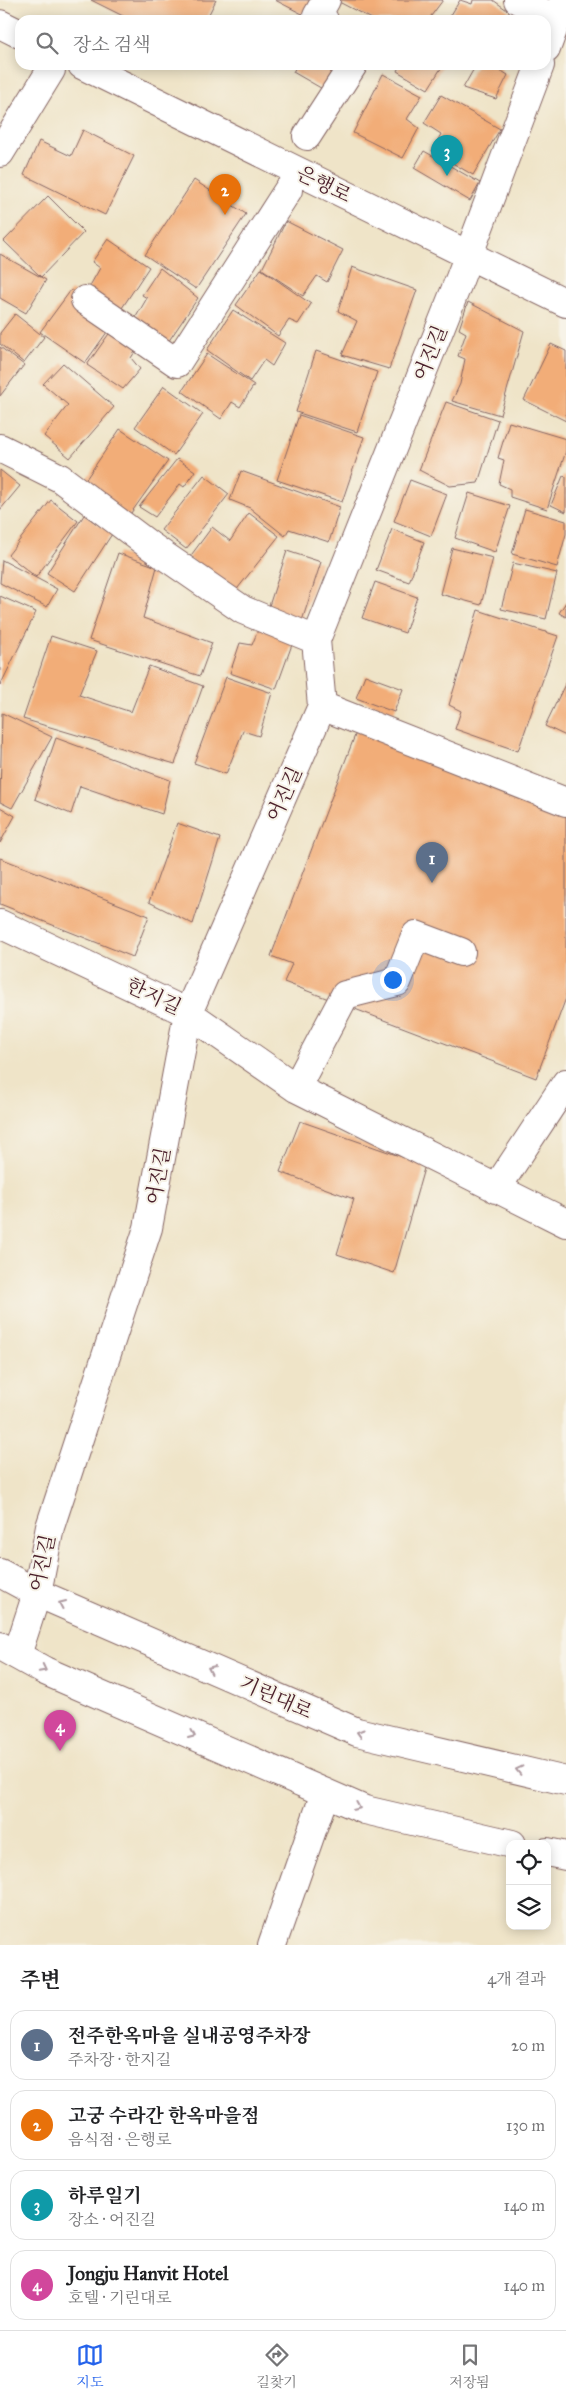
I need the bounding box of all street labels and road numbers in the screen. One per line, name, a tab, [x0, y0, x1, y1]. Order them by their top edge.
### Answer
street label: 은행로	[293, 161, 355, 207]
street label: 어진길	[408, 322, 452, 384]
street label: 어진길	[261, 763, 307, 825]
street label: 한지길	[123, 973, 185, 1019]
street label: 어진길	[141, 1145, 175, 1207]
street label: 어진길	[24, 1532, 60, 1594]
street label: 기린대로	[236, 1670, 316, 1724]

